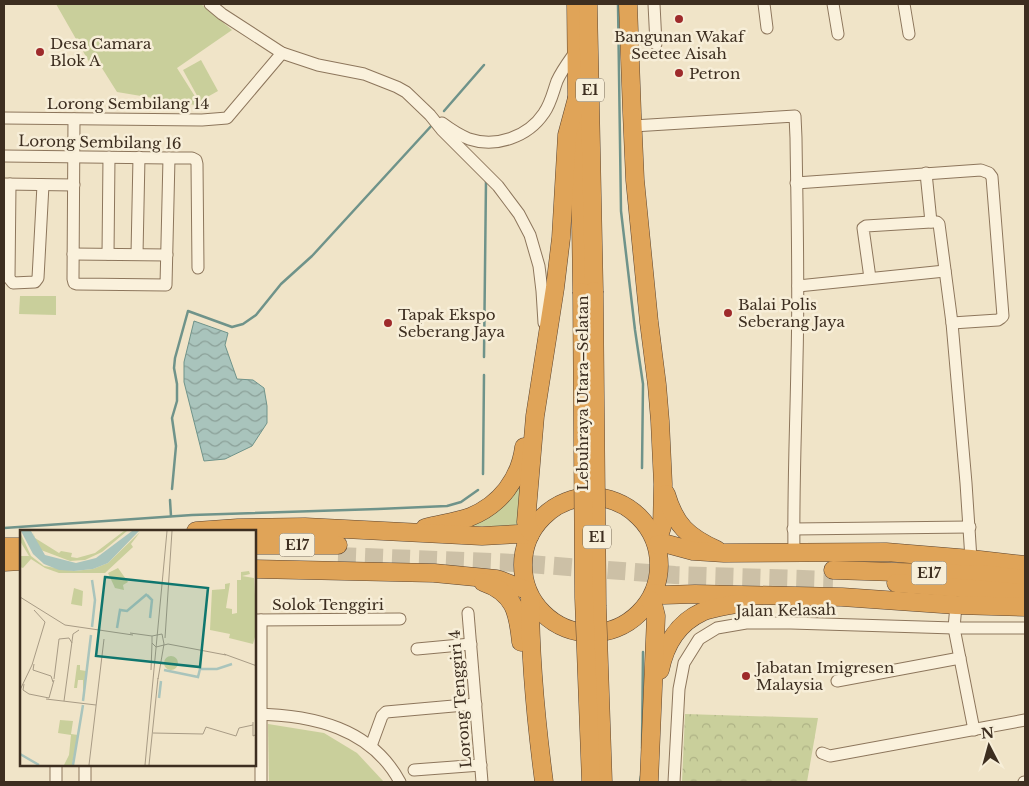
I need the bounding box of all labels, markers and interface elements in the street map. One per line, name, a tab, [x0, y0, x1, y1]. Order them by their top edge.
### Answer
marker: Bangunan Wakaf Seetee Aisah	[673, 13, 685, 25]
place label: Bangunan Wakaf Seetee Aisah	[614, 27, 746, 63]
place label: Desa Camara Blok A	[50, 34, 152, 70]
marker: Desa Camara Blok A	[34, 46, 46, 58]
place label: Petron	[689, 64, 740, 83]
marker: Petron	[673, 67, 685, 79]
road number: E1	[576, 78, 604, 102]
street label: Lorong Sembilang 14	[47, 94, 209, 113]
street label: Lorong Sembilang 16	[18, 131, 182, 153]
street label: Lebuhraya Utara–Selatan	[573, 295, 592, 491]
place label: Balai Polis Seberang Jaya	[738, 295, 845, 331]
place label: Tapak Ekspo Seberang Jaya	[398, 305, 505, 341]
marker: Balai Polis Seberang Jaya	[722, 307, 734, 319]
marker: Tapak Ekspo Seberang Jaya	[382, 317, 394, 329]
road number: E1	[583, 526, 611, 548]
inset map	[20, 530, 256, 766]
road number: E17	[280, 534, 314, 556]
road number: E17	[912, 562, 946, 584]
street label: Solok Tenggiri	[272, 595, 384, 614]
street label: Jalan Kelasah	[734, 600, 836, 620]
street label: Lorong Tenggiri 4	[445, 629, 475, 769]
place label: Jabatan Imigresen Malaysia	[754, 658, 894, 694]
marker: Jabatan Imigresen Malaysia	[740, 670, 752, 682]
north arrow	[964, 721, 1014, 771]
text: N	[980, 723, 995, 743]

